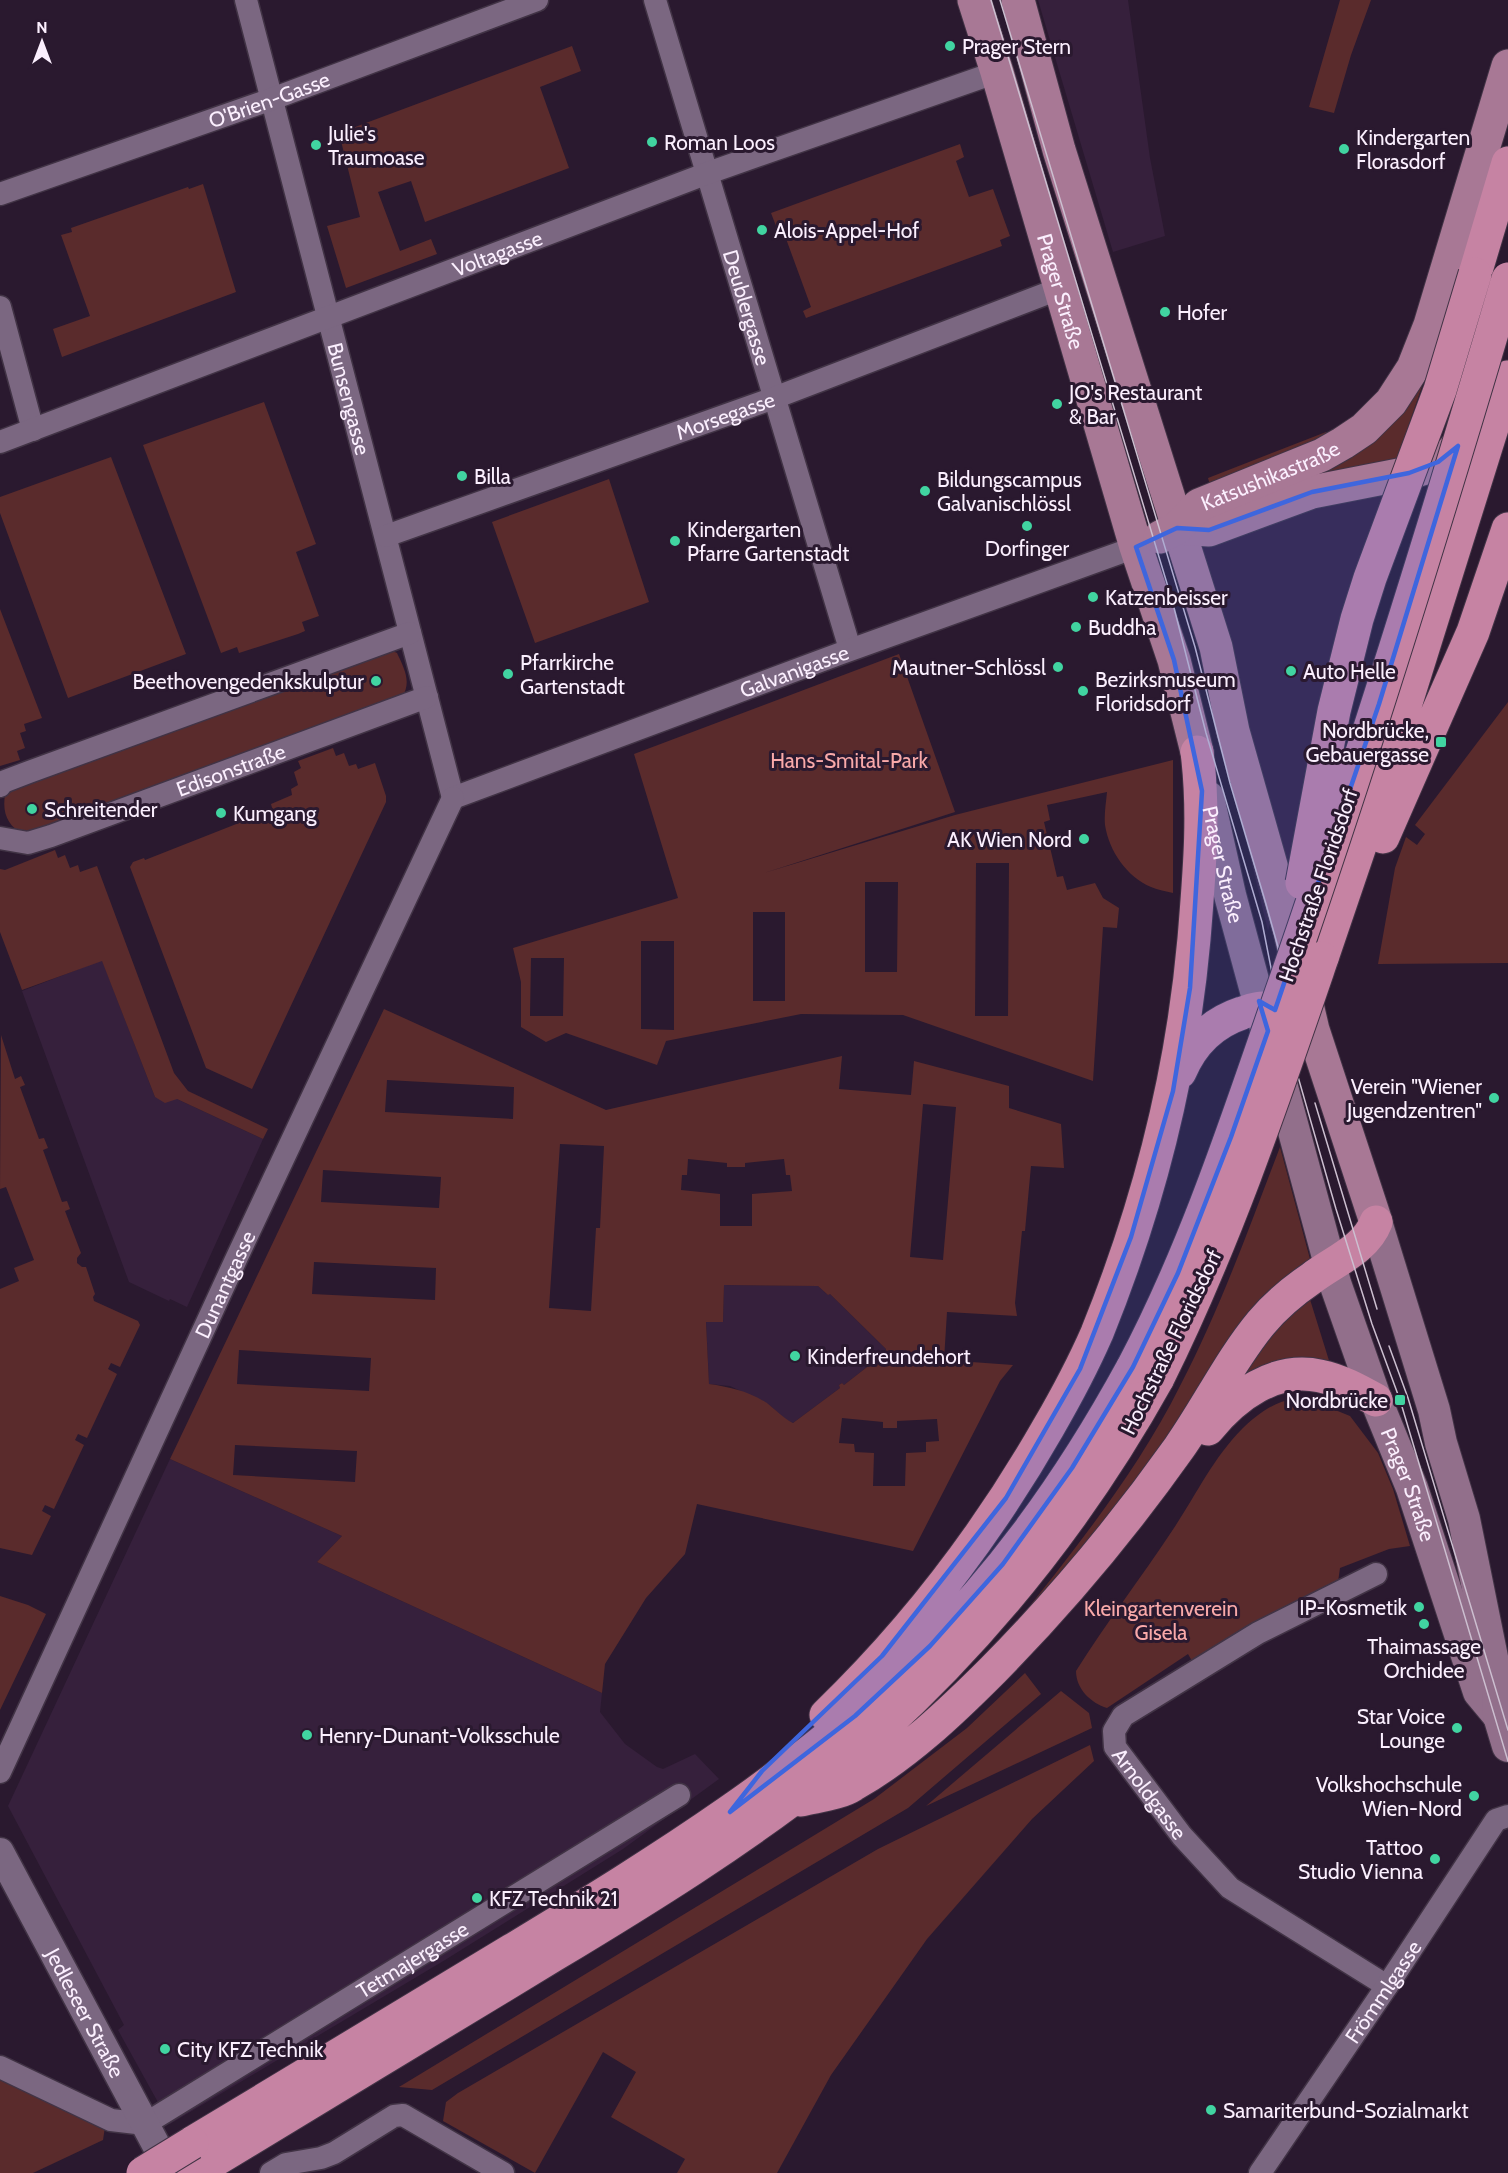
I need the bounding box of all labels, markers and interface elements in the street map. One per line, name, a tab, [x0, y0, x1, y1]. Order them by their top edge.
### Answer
north arrow	[12, 12, 72, 72]
text: N	[36, 18, 48, 37]
place label: Prager Stern	[962, 34, 1071, 59]
marker: Prager Stern	[943, 39, 957, 53]
street label: O'Brien-Gasse	[205, 66, 333, 133]
place label: Julie's Traumoase	[327, 121, 425, 170]
place label: Kindergarten Florasdorf	[1356, 125, 1470, 174]
place label: Roman Loos	[664, 130, 775, 155]
marker: Roman Loos	[645, 135, 659, 149]
marker: Julie's Traumoase	[309, 138, 323, 152]
marker: Kindergarten Florasdorf	[1337, 142, 1351, 156]
place label: Alois-Appel-Hof	[774, 218, 919, 243]
marker: Alois-Appel-Hof	[755, 223, 769, 237]
street label: Voltagasse	[449, 225, 546, 281]
street label: Prager Straße	[1032, 230, 1090, 352]
street label: Deublergasse	[718, 247, 777, 368]
place label: Hofer	[1177, 300, 1227, 325]
marker: Hofer	[1158, 305, 1172, 319]
street label: Bunsengasse	[323, 340, 376, 458]
place label: JO's Restaurant & Bar	[1068, 380, 1202, 429]
street label: Morsegasse	[672, 386, 778, 444]
marker: JO's Restaurant & Bar	[1050, 397, 1064, 411]
street label: Katsushikastraße	[1197, 435, 1344, 515]
place label: Billa	[474, 464, 511, 489]
place label: Bildungscampus Galvanischlössl	[937, 467, 1082, 516]
marker: Billa	[455, 469, 469, 483]
marker: Bildungscampus Galvanischlössl	[918, 484, 932, 498]
place label: Kindergarten Pfarre Gartenstadt	[687, 517, 849, 566]
marker: Dorfinger	[1020, 519, 1034, 533]
marker: Kindergarten Pfarre Gartenstadt	[668, 534, 682, 548]
place label: Dorfinger	[985, 536, 1070, 561]
place label: Katzenbeisser	[1105, 585, 1228, 610]
marker: Katzenbeisser	[1086, 590, 1100, 604]
place label: Buddha	[1088, 615, 1156, 640]
marker: Buddha	[1069, 620, 1083, 634]
street label: Galvanigasse	[736, 639, 852, 702]
place label: Pfarrkirche Gartenstadt	[520, 650, 625, 699]
place label: Mautner-Schlössl	[892, 655, 1046, 680]
place label: Auto Helle	[1303, 659, 1396, 684]
marker: Mautner-Schlössl	[1051, 660, 1065, 674]
marker: Auto Helle	[1284, 664, 1298, 678]
marker: Pfarrkirche Gartenstadt	[501, 667, 515, 681]
place label: Bezirksmuseum Floridsdorf	[1095, 667, 1236, 716]
place label: Beethovengedenkskulptur	[132, 669, 364, 694]
marker: Beethovengedenkskulptur	[369, 674, 383, 688]
marker: Bezirksmuseum Floridsdorf	[1076, 684, 1090, 698]
place label: Nordbrücke, Gebauergasse	[1306, 718, 1429, 767]
marker: Nordbrücke, Gebauergasse	[1434, 735, 1448, 749]
street label: Edisonstraße	[173, 738, 289, 801]
park label: Hans-Smital-Park	[770, 748, 928, 773]
street label: Hochstraße Floridsdorf	[1273, 785, 1363, 985]
place label: Schreitender	[44, 797, 158, 822]
place label: Kumgang	[233, 801, 317, 826]
marker: Schreitender	[25, 802, 39, 816]
street label: Prager Straße	[1198, 803, 1250, 926]
marker: Kumgang	[214, 806, 228, 820]
place label: AK Wien Nord	[947, 827, 1072, 852]
marker: AK Wien Nord	[1077, 832, 1091, 846]
place label: Verein "Wiener Jugendzentren"	[1346, 1074, 1482, 1123]
marker: Verein "Wiener Jugendzentren"	[1487, 1091, 1501, 1105]
street label: Dunantgasse	[189, 1226, 260, 1342]
street label: Hochstraße Floridsdorf	[1115, 1246, 1227, 1438]
place label: Kinderfreundehort	[807, 1344, 970, 1369]
marker: Kinderfreundehort	[788, 1349, 802, 1363]
place label: Nordbrücke	[1285, 1388, 1388, 1413]
marker: Nordbrücke	[1393, 1393, 1407, 1407]
street label: Prager Straße	[1376, 1424, 1441, 1545]
place label: IP-Kosmetik	[1299, 1595, 1408, 1620]
park label: Kleingartenverein Gisela	[1084, 1596, 1238, 1645]
marker: IP-Kosmetik	[1412, 1600, 1426, 1614]
marker: Thaimassage Orchidee	[1417, 1617, 1431, 1631]
place label: Thaimassage Orchidee	[1367, 1634, 1481, 1683]
place label: Star Voice Lounge	[1357, 1704, 1445, 1753]
marker: Star Voice Lounge	[1450, 1721, 1464, 1735]
place label: Henry-Dunant-Volksschule	[319, 1723, 560, 1748]
marker: Henry-Dunant-Volksschule	[300, 1728, 314, 1742]
street label: Arnoldgasse	[1107, 1743, 1193, 1844]
place label: Volkshochschule Wien-Nord	[1316, 1772, 1462, 1821]
marker: Volkshochschule Wien-Nord	[1467, 1789, 1481, 1803]
place label: Tattoo Studio Vienna	[1298, 1835, 1423, 1884]
marker: Tattoo Studio Vienna	[1428, 1852, 1442, 1866]
place label: KFZ Technik 21	[489, 1886, 618, 1911]
marker: KFZ Technik 21	[470, 1891, 484, 1905]
street label: Tetmajergasse	[352, 1916, 473, 2003]
street label: Frömmlgasse	[1339, 1935, 1426, 2048]
street label: Jedleseer Straße	[40, 1943, 130, 2082]
place label: City KFZ Technik	[177, 2037, 324, 2062]
marker: City KFZ Technik	[158, 2042, 172, 2056]
place label: Samariterbund-Sozialmarkt	[1223, 2098, 1469, 2123]
marker: Samariterbund-Sozialmarkt	[1204, 2103, 1218, 2117]

